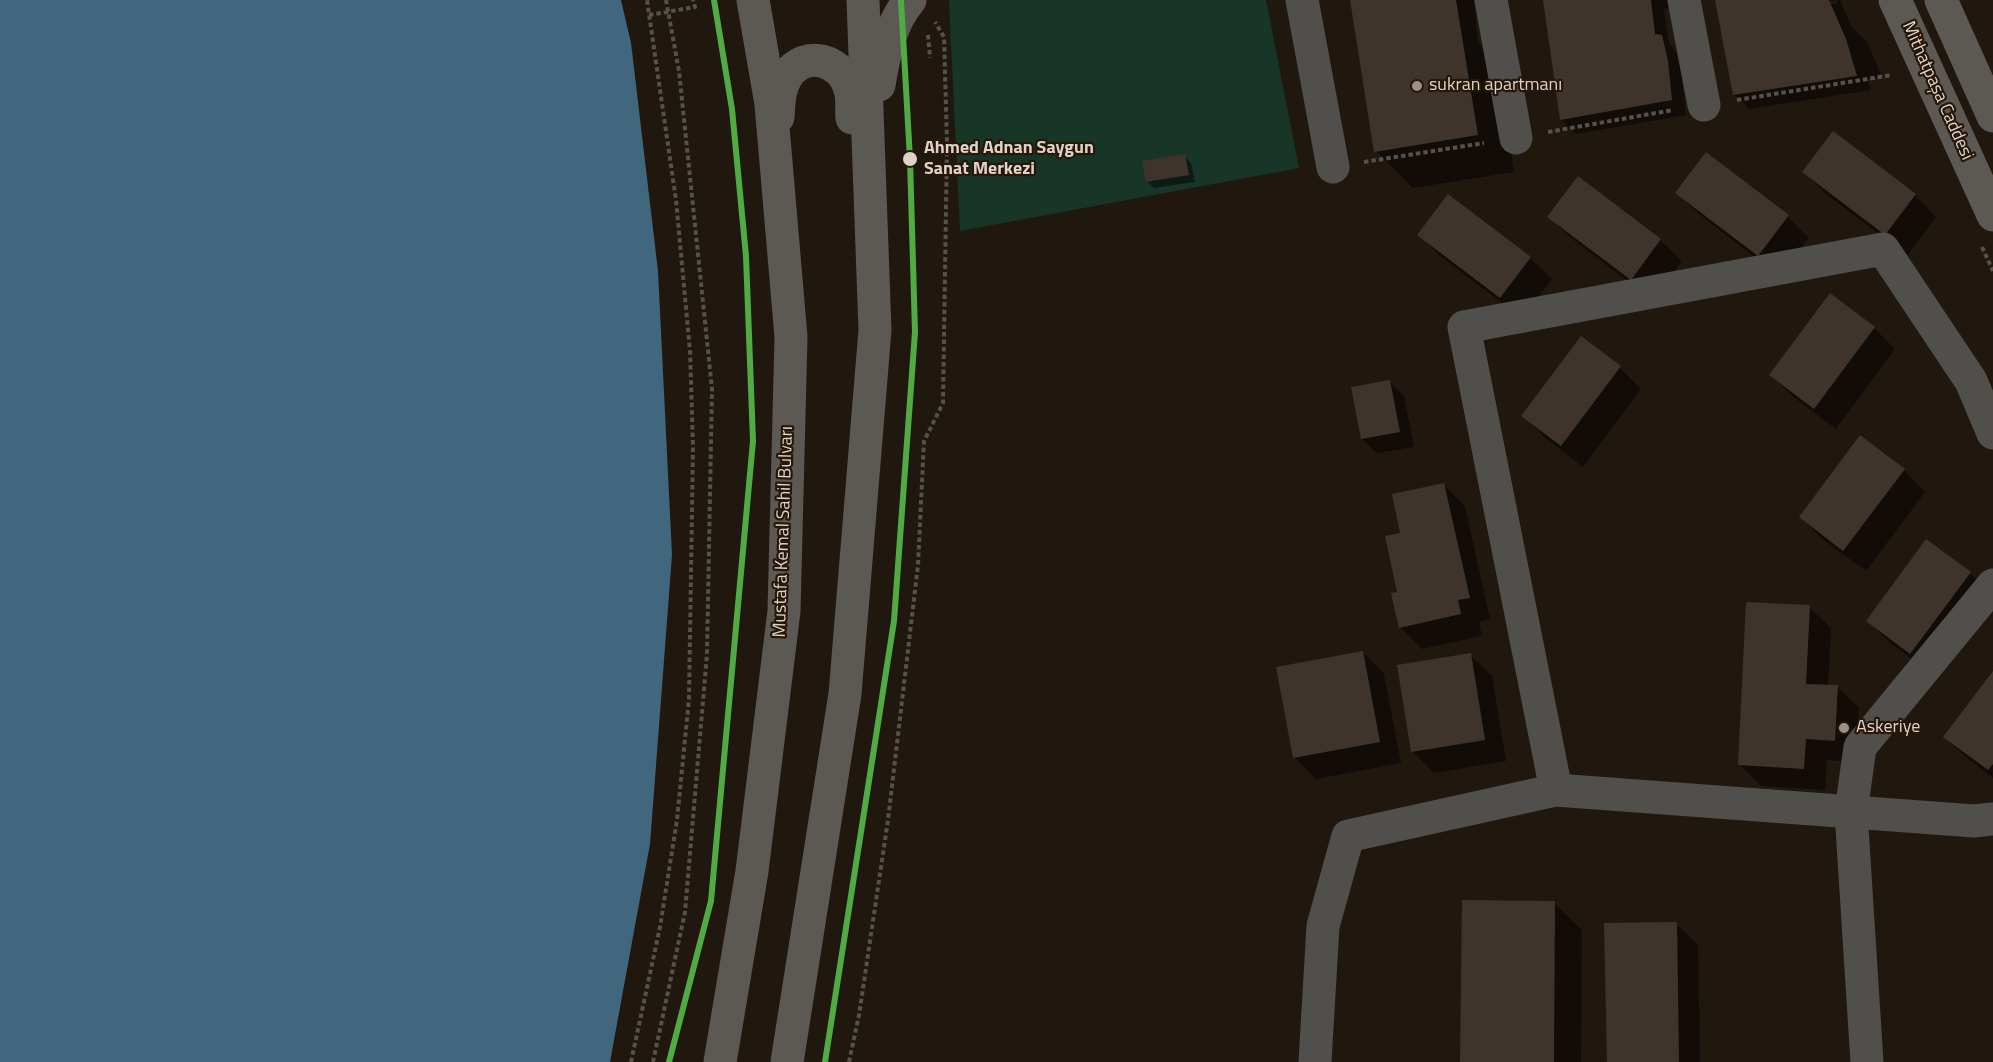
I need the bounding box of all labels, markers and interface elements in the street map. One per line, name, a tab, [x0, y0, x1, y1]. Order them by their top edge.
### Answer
street label: Mithatpaşa Caddesi	[1897, 18, 1977, 164]
place label: sukran apartmanı	[1429, 75, 1562, 97]
marker: sukran apartmanı	[1410, 79, 1424, 93]
place label: Ahmed Adnan Saygun Sanat Merkezi	[924, 138, 1094, 180]
marker: Ahmed Adnan Saygun Sanat Merkezi	[901, 150, 919, 168]
street label: Mustafa Kemal Sahil Bulvarı	[770, 426, 798, 638]
place label: Askeriye	[1856, 717, 1920, 739]
marker: Askeriye	[1837, 721, 1851, 735]

